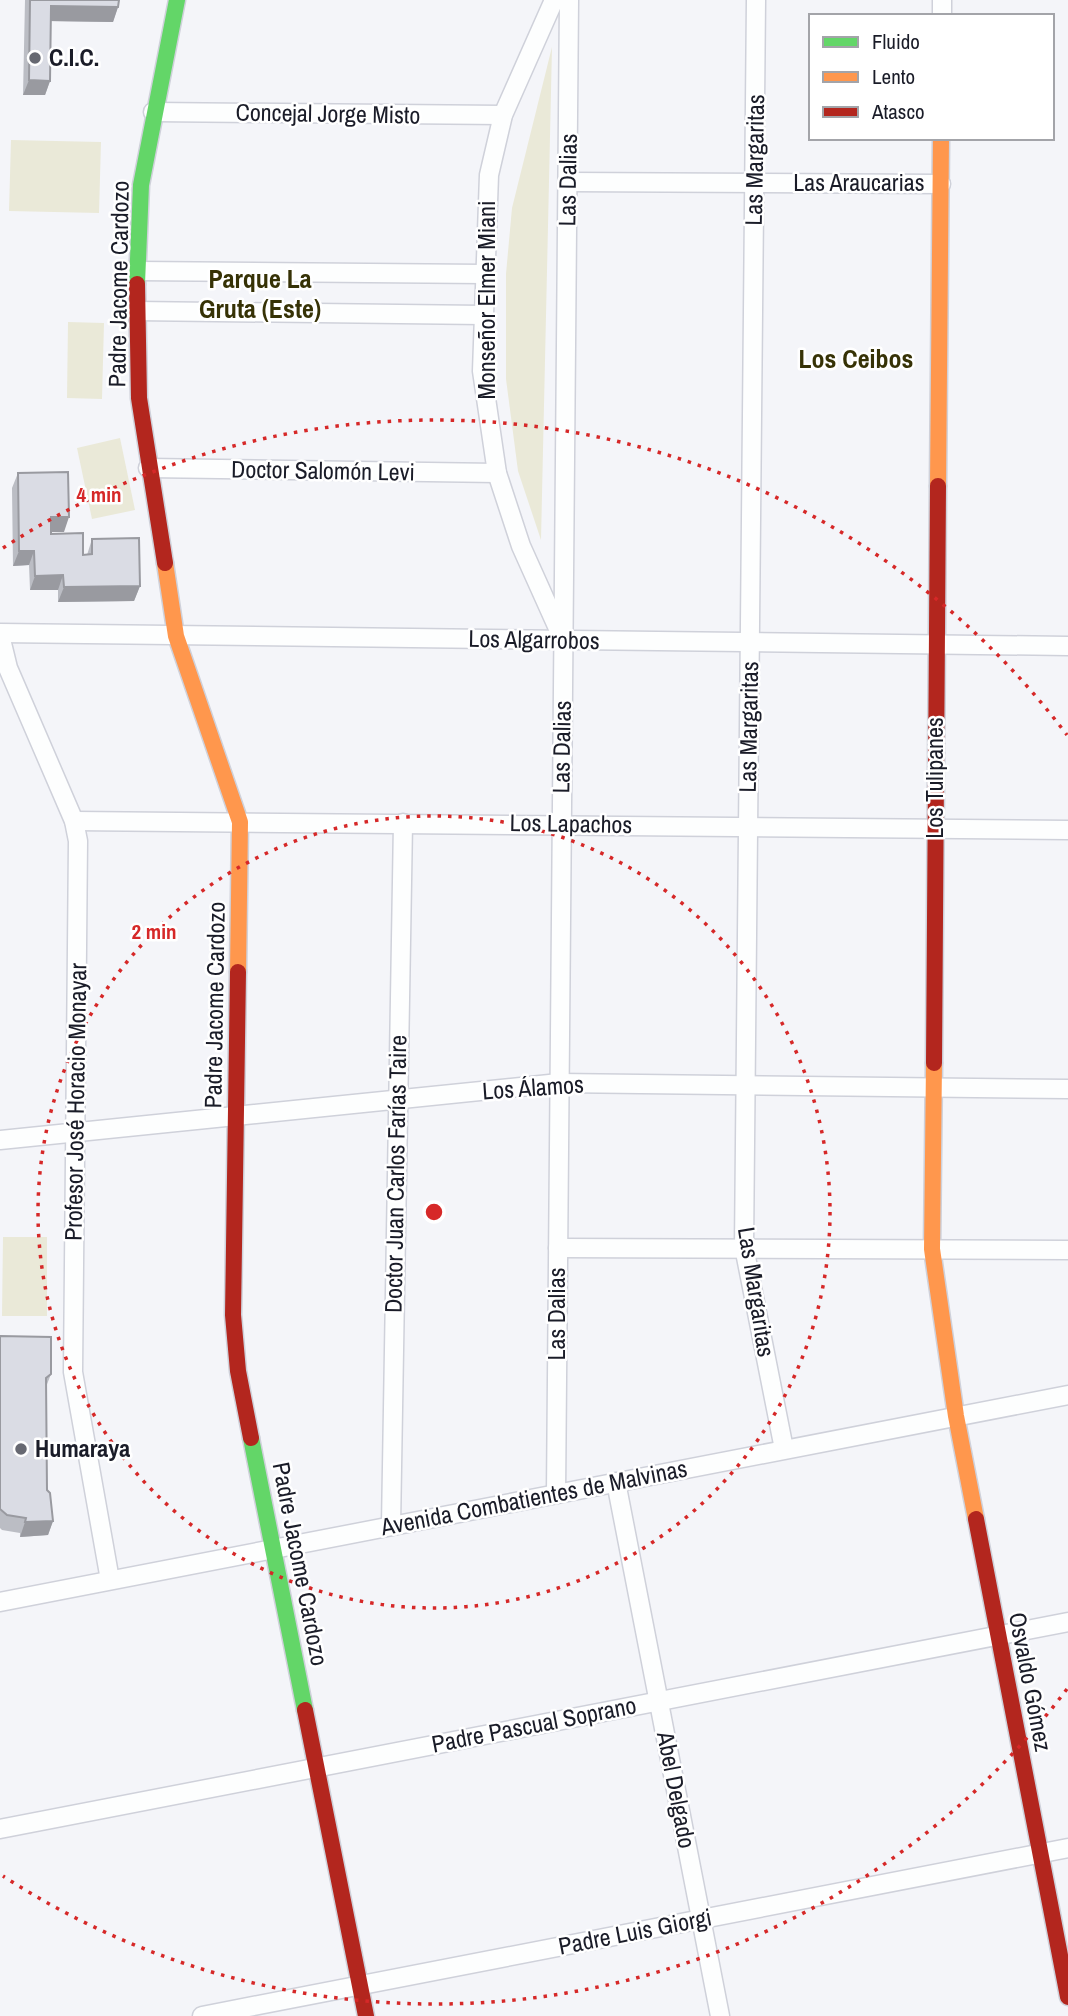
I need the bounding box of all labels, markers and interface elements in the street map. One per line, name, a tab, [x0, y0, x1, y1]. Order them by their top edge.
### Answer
legend	[809, 14, 1054, 140]
text: Fluido	[872, 27, 920, 56]
place label: C.I.C.	[49, 41, 99, 73]
marker: C.I.C.	[27, 50, 43, 66]
text: Lento	[872, 62, 915, 91]
street label: Las Margaritas	[737, 94, 771, 226]
street label: Concejal Jorge Misto	[235, 95, 421, 131]
text: Atasco	[871, 97, 925, 126]
street label: Las Dalias	[550, 133, 584, 227]
street label: Las Araucarias	[793, 166, 925, 198]
street label: Padre Jacome Cardozo	[100, 180, 136, 388]
street label: Monseñor Elmer Miani	[470, 200, 502, 400]
district label: Parque La Gruta (Este)	[199, 261, 321, 326]
district label: Los Ceibos	[799, 341, 913, 376]
street label: Doctor Salomón Levi	[231, 452, 415, 488]
text: 4 min	[77, 480, 121, 509]
street label: Los Algarrobos	[468, 622, 600, 656]
street label: Las Margaritas	[731, 661, 765, 793]
street label: Las Dalias	[544, 700, 578, 794]
street label: Los Tulipanes	[918, 717, 950, 839]
street label: Los Lapachos	[509, 806, 633, 840]
street label: Padre Jacome Cardozo	[196, 901, 232, 1109]
text: 2 min	[132, 917, 176, 946]
street label: Profesor José Horacio Monayar	[57, 962, 93, 1241]
street label: Doctor Juan Carlos Farías Taire	[377, 1035, 413, 1313]
street label: Los Álamos	[481, 1067, 585, 1107]
centre of rings	[422, 1200, 446, 1224]
street label: Las Margaritas	[731, 1225, 783, 1359]
street label: Las Dalias	[540, 1268, 572, 1360]
place label: Humaraya	[35, 1432, 130, 1464]
marker: Humaraya	[13, 1441, 29, 1457]
street label: Avenida Combatientes de Malvinas	[377, 1452, 690, 1543]
street label: Padre Jacome Cardozo	[266, 1459, 336, 1668]
street label: Osvaldo Gómez	[1002, 1609, 1060, 1754]
street label: Padre Pascual Soprano	[429, 1688, 639, 1760]
street label: Abel Delgado	[650, 1728, 704, 1851]
street label: Padre Luis Giorgi	[556, 1900, 714, 1962]

